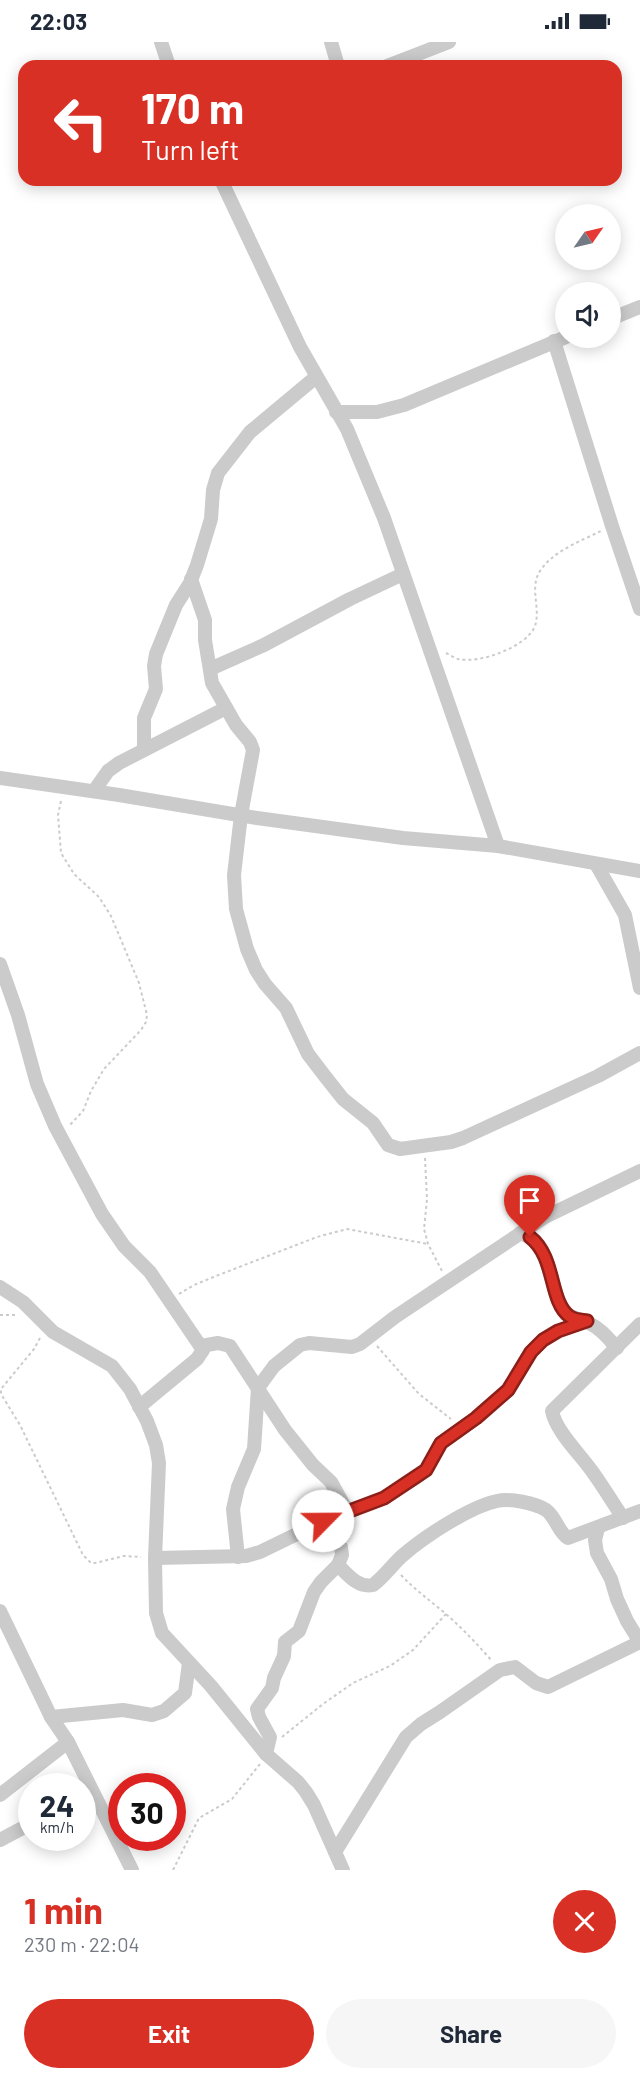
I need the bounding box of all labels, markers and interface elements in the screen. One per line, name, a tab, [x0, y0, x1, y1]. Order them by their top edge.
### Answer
text: 22:03	[30, 8, 87, 34]
text: 170 m	[141, 82, 244, 132]
icon: left	[42, 84, 120, 162]
text: Turn left	[141, 133, 239, 165]
north arrow	[555, 204, 621, 270]
map controls	[555, 204, 621, 348]
button: sound	[555, 282, 621, 348]
pin	[504, 1175, 555, 1237]
icon: arrive	[513, 1184, 546, 1217]
position arrow	[291, 1489, 355, 1553]
speed limit sign: 30	[108, 1773, 186, 1851]
text: 24	[40, 1787, 74, 1823]
text: km/h	[40, 1818, 74, 1836]
text: 1 min	[24, 1888, 103, 1931]
button: close	[553, 1890, 616, 1953]
text: 230 m · 22:04	[24, 1932, 139, 1956]
button: Exit	[24, 1999, 314, 2068]
button: Share	[326, 1999, 616, 2068]

